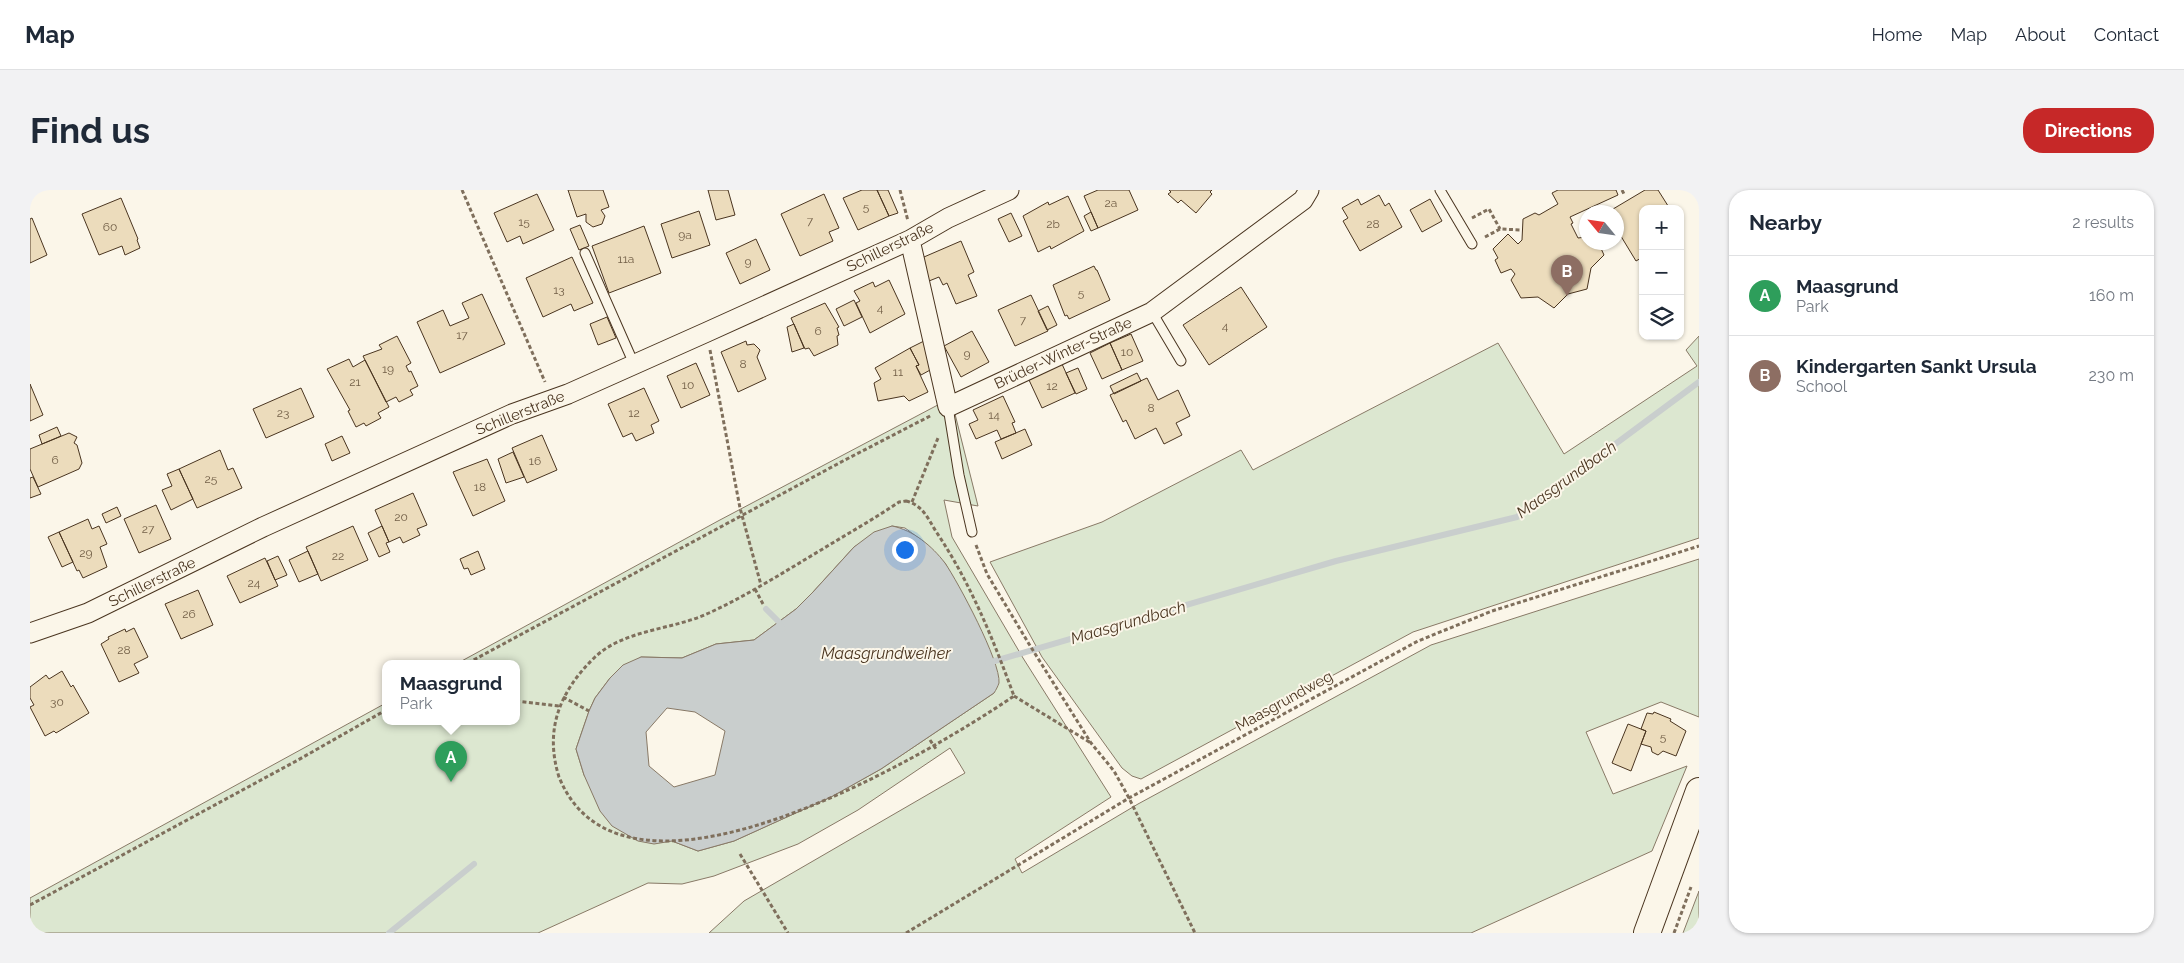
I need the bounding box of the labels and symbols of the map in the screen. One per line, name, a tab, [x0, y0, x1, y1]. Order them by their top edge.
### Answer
house number: 2a	[1105, 196, 1117, 210]
house number: 5	[863, 200, 870, 214]
north arrow	[1579, 205, 1624, 250]
house number: 7	[807, 214, 814, 228]
house number: 15	[518, 215, 530, 229]
house number: 2b	[1046, 217, 1060, 231]
house number: 28	[1366, 217, 1380, 231]
street label: Schillerstraße	[844, 218, 937, 276]
house number: 60	[103, 220, 117, 234]
house number: 9a	[678, 228, 692, 242]
house number: 11a	[618, 252, 634, 266]
house number: 9	[744, 255, 752, 269]
pin: B	[1551, 255, 1583, 296]
house number: 13	[553, 283, 565, 297]
house number: 5	[1078, 286, 1085, 300]
house number: 4	[877, 301, 884, 315]
street label: Brüder-Winter-Straße	[991, 313, 1135, 393]
house number: 7	[1020, 313, 1027, 327]
house number: 4	[1222, 319, 1229, 333]
house number: 6	[814, 324, 822, 338]
house number: 17	[456, 328, 468, 342]
house number: 10	[1121, 345, 1133, 359]
house number: 9	[963, 347, 971, 361]
house number: 8	[739, 357, 747, 371]
house number: 19	[382, 362, 394, 376]
house number: 11	[893, 365, 903, 379]
house number: 21	[349, 375, 361, 389]
house number: 10	[682, 378, 694, 392]
house number: 12	[1046, 379, 1058, 393]
street label: Schillerstraße	[473, 387, 567, 439]
house number: 8	[1147, 401, 1155, 415]
house number: 23	[277, 406, 289, 420]
house number: 12	[628, 406, 640, 420]
house number: 14	[988, 408, 1000, 422]
water label: Maasgrundbach	[1513, 437, 1620, 522]
house number: 6	[51, 453, 59, 467]
house number: 16	[529, 454, 541, 468]
house number: 25	[205, 472, 218, 486]
house number: 18	[474, 480, 486, 494]
house number: 20	[394, 510, 408, 524]
house number: 27	[142, 522, 155, 536]
your location	[892, 537, 918, 563]
house number: 29	[79, 546, 93, 560]
house number: 22	[332, 549, 344, 563]
street label: Schillerstraße	[106, 553, 199, 611]
house number: 24	[248, 576, 261, 590]
water label: Maasgrundbach	[1068, 597, 1188, 648]
house number: 26	[182, 607, 196, 621]
house number: 28	[117, 643, 131, 657]
water label: Maasgrundweiher	[821, 644, 951, 663]
street label: Maasgrundweg	[1232, 667, 1336, 735]
house number: 30	[50, 695, 64, 709]
house number: 5	[1660, 730, 1667, 744]
pin: A	[435, 741, 467, 782]

